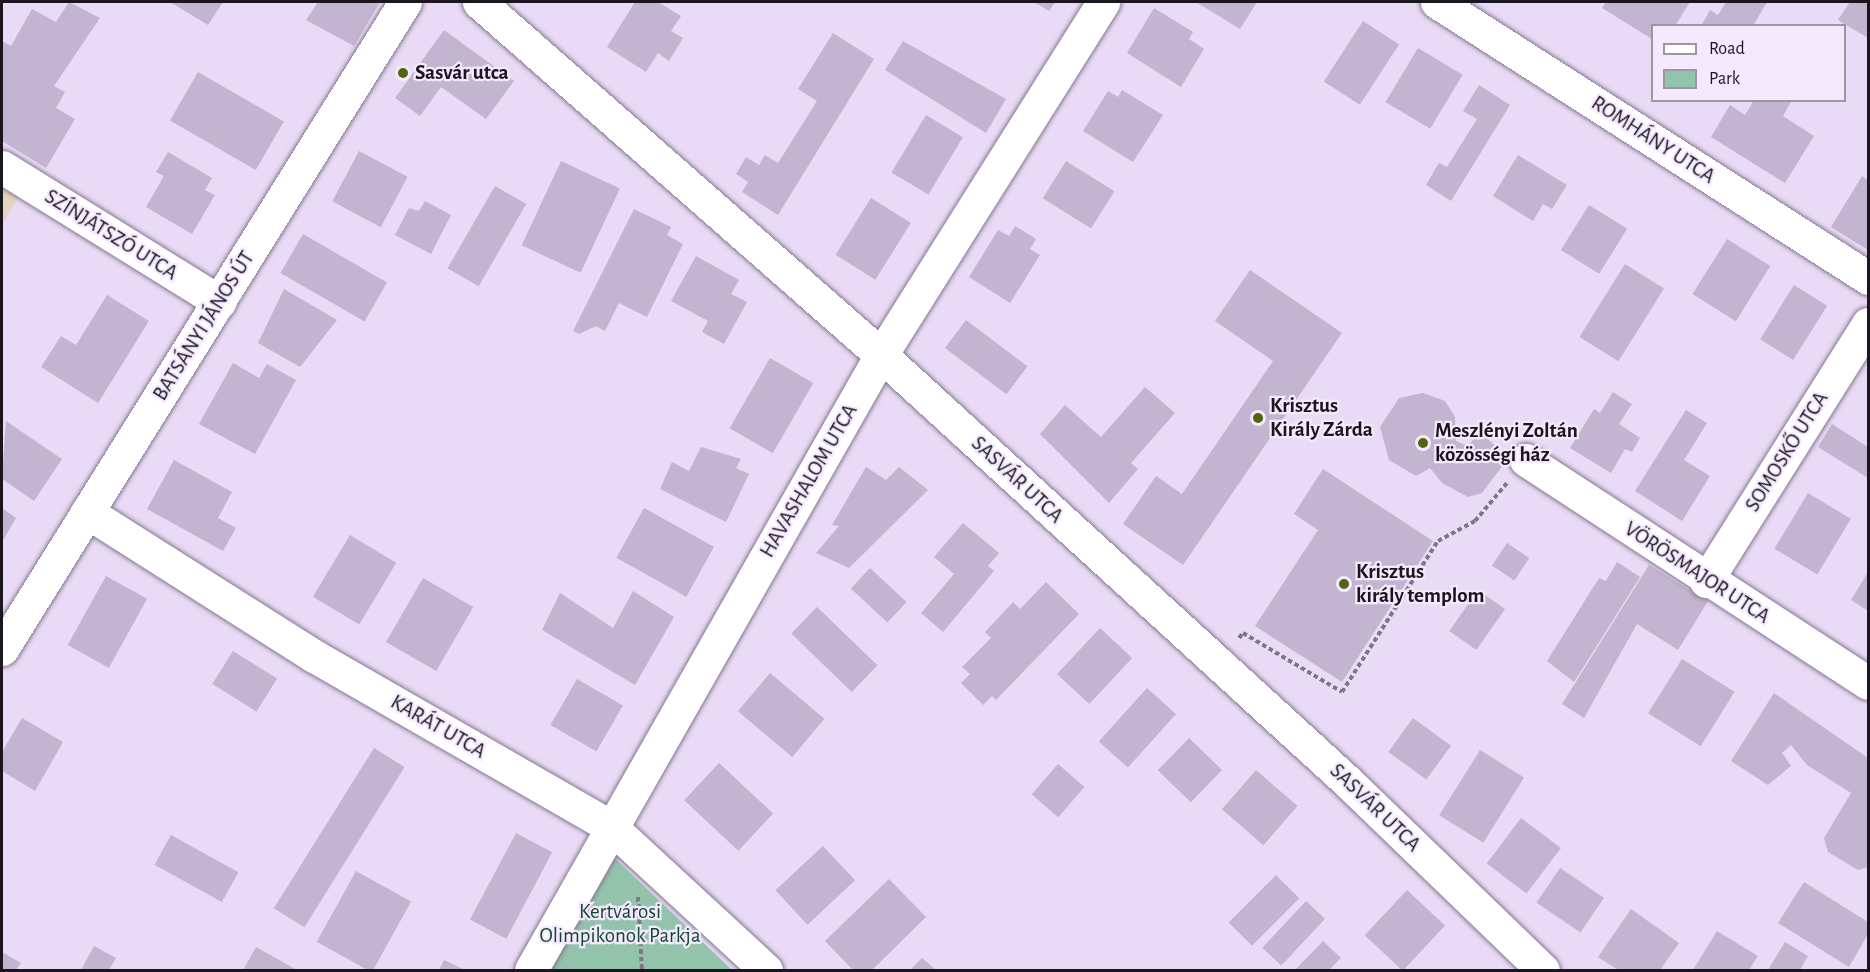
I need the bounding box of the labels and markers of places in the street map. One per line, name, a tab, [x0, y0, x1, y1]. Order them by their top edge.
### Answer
place label: Sasvár utca	[415, 60, 509, 86]
marker: Sasvár utca	[396, 66, 410, 80]
place label: Krisztus Király Zárda	[1270, 393, 1373, 443]
marker: Krisztus Király Zárda	[1251, 411, 1265, 425]
place label: Meszlényi Zoltán közösségi ház	[1435, 418, 1578, 468]
marker: Meszlényi Zoltán közösségi ház	[1416, 436, 1430, 450]
place label: Krisztus király templom	[1356, 559, 1485, 609]
marker: Krisztus király templom	[1337, 577, 1351, 591]

